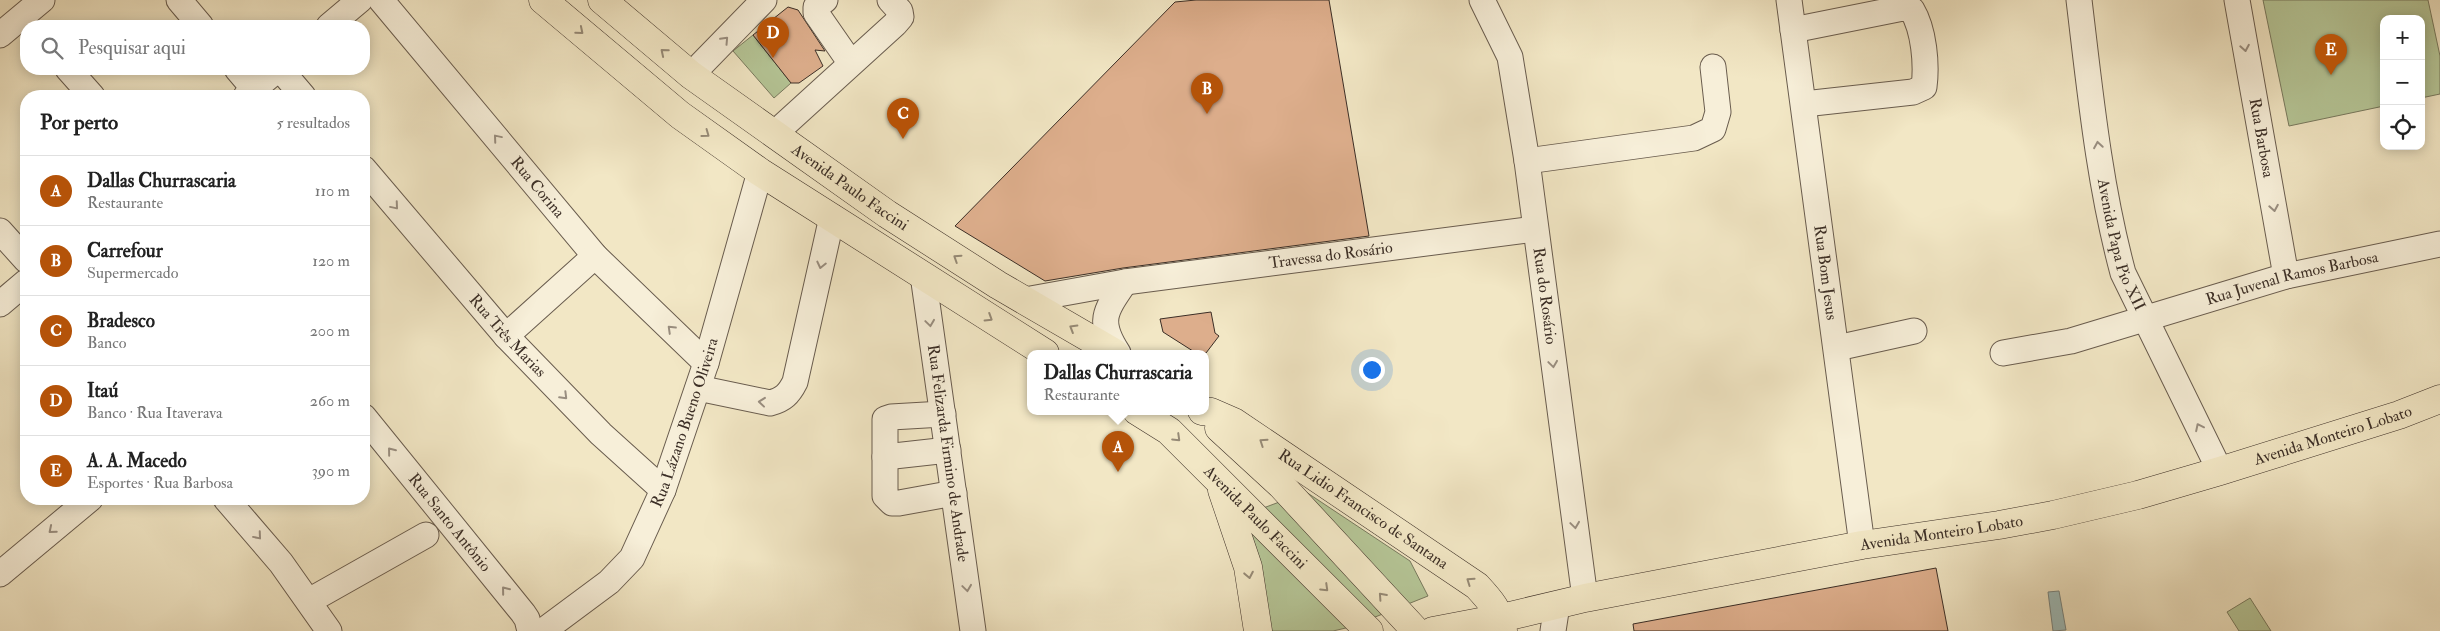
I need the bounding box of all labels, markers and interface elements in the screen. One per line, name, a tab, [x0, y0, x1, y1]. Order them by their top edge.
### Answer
map controls	[2380, 15, 2425, 150]
button: +	[2380, 15, 2425, 60]
pin: D	[757, 17, 789, 58]
search box	[20, 20, 370, 75]
one-way arrow	[574, 26, 583, 34]
icon: search	[38, 34, 66, 62]
pin: E	[2315, 34, 2347, 75]
text: Pesquisar aqui	[78, 36, 186, 60]
one-way arrow	[719, 37, 728, 46]
one-way arrow	[2240, 44, 2250, 52]
one-way arrow	[660, 49, 669, 58]
button: −	[2380, 60, 2425, 105]
pin: B	[1191, 73, 1223, 114]
street label: Rua Barbosa	[2245, 97, 2278, 179]
pin: C	[887, 98, 919, 139]
button: locate	[2380, 105, 2425, 150]
text: Por perto	[40, 109, 118, 136]
text: 5 resultados	[276, 113, 350, 133]
one-way arrow	[700, 128, 710, 137]
one-way arrow	[494, 135, 502, 144]
street label: Avenida Paulo Faccini	[787, 139, 912, 235]
one-way arrow	[2094, 140, 2104, 149]
street label: Rua Corina	[506, 152, 569, 222]
text: Dallas Churrascaria	[87, 169, 236, 193]
street label: Avenida Papa Pio XII	[2093, 176, 2150, 314]
text: A	[51, 181, 61, 201]
text: 110 m	[315, 181, 350, 201]
text: Restaurante	[87, 193, 163, 213]
one-way arrow	[389, 201, 398, 210]
one-way arrow	[2268, 204, 2278, 212]
street label: Rua Bom Jesus	[1809, 224, 1842, 321]
street label: Travessa do Rosário	[1268, 237, 1394, 273]
text: Carrefour	[87, 239, 163, 263]
street label: Rua do Rosário	[1529, 246, 1561, 346]
street label: Rua Juvenal Ramos Barbosa	[2203, 247, 2380, 310]
text: B	[51, 251, 61, 271]
text: 120 m	[312, 251, 350, 271]
one-way arrow	[954, 255, 963, 264]
one-way arrow	[816, 260, 827, 269]
text: Supermercado	[87, 263, 178, 283]
street label: Rua Três Marias	[465, 290, 550, 381]
text: Bradesco	[87, 309, 155, 333]
one-way arrow	[983, 312, 992, 321]
one-way arrow	[924, 320, 935, 328]
text: C	[50, 321, 62, 341]
text: 200 m	[310, 321, 350, 341]
one-way arrow	[1069, 325, 1078, 335]
one-way arrow	[668, 326, 677, 335]
text: Banco	[87, 333, 126, 353]
street label: Rua Lázano Bueno Oliveira	[646, 335, 723, 511]
street label: Rua Felizarda Firmino de Andrade	[923, 343, 973, 564]
popup	[1027, 350, 1209, 415]
your location	[1359, 357, 1385, 383]
one-way arrow	[1548, 359, 1558, 368]
text: Dallas Churrascaria	[1044, 361, 1192, 385]
text: Itaú	[87, 379, 118, 403]
text: Restaurante	[1044, 385, 1120, 405]
one-way arrow	[558, 390, 567, 399]
text: D	[49, 391, 63, 411]
text: 260 m	[310, 391, 350, 411]
one-way arrow	[758, 397, 766, 408]
street label: Avenida Monteiro Lobato	[2250, 401, 2415, 470]
text: Banco · Rua Itaverava	[87, 403, 223, 423]
one-way arrow	[2194, 423, 2205, 432]
pin: A	[1102, 431, 1134, 472]
one-way arrow	[1171, 432, 1180, 441]
one-way arrow	[1259, 438, 1268, 448]
street label: Rua Lidio Francisco de Santana	[1274, 445, 1452, 574]
one-way arrow	[388, 448, 396, 457]
text: A. A. Macedo	[87, 449, 187, 473]
text: E	[50, 461, 62, 481]
text: 390 m	[312, 461, 350, 481]
street label: Avenida Paulo Faccini	[1199, 461, 1311, 573]
street label: Rua Santo Antônio	[404, 469, 496, 576]
text: Esportes · Rua Barbosa	[87, 473, 233, 493]
street label: Avenida Monteiro Lobato	[1858, 511, 2025, 555]
one-way arrow	[1570, 520, 1580, 529]
one-way arrow	[49, 524, 58, 533]
one-way arrow	[252, 530, 260, 539]
one-way arrow	[1243, 570, 1254, 579]
one-way arrow	[1467, 578, 1476, 587]
one-way arrow	[1319, 582, 1328, 591]
one-way arrow	[961, 585, 972, 593]
one-way arrow	[501, 587, 510, 596]
one-way arrow	[1379, 592, 1388, 601]

